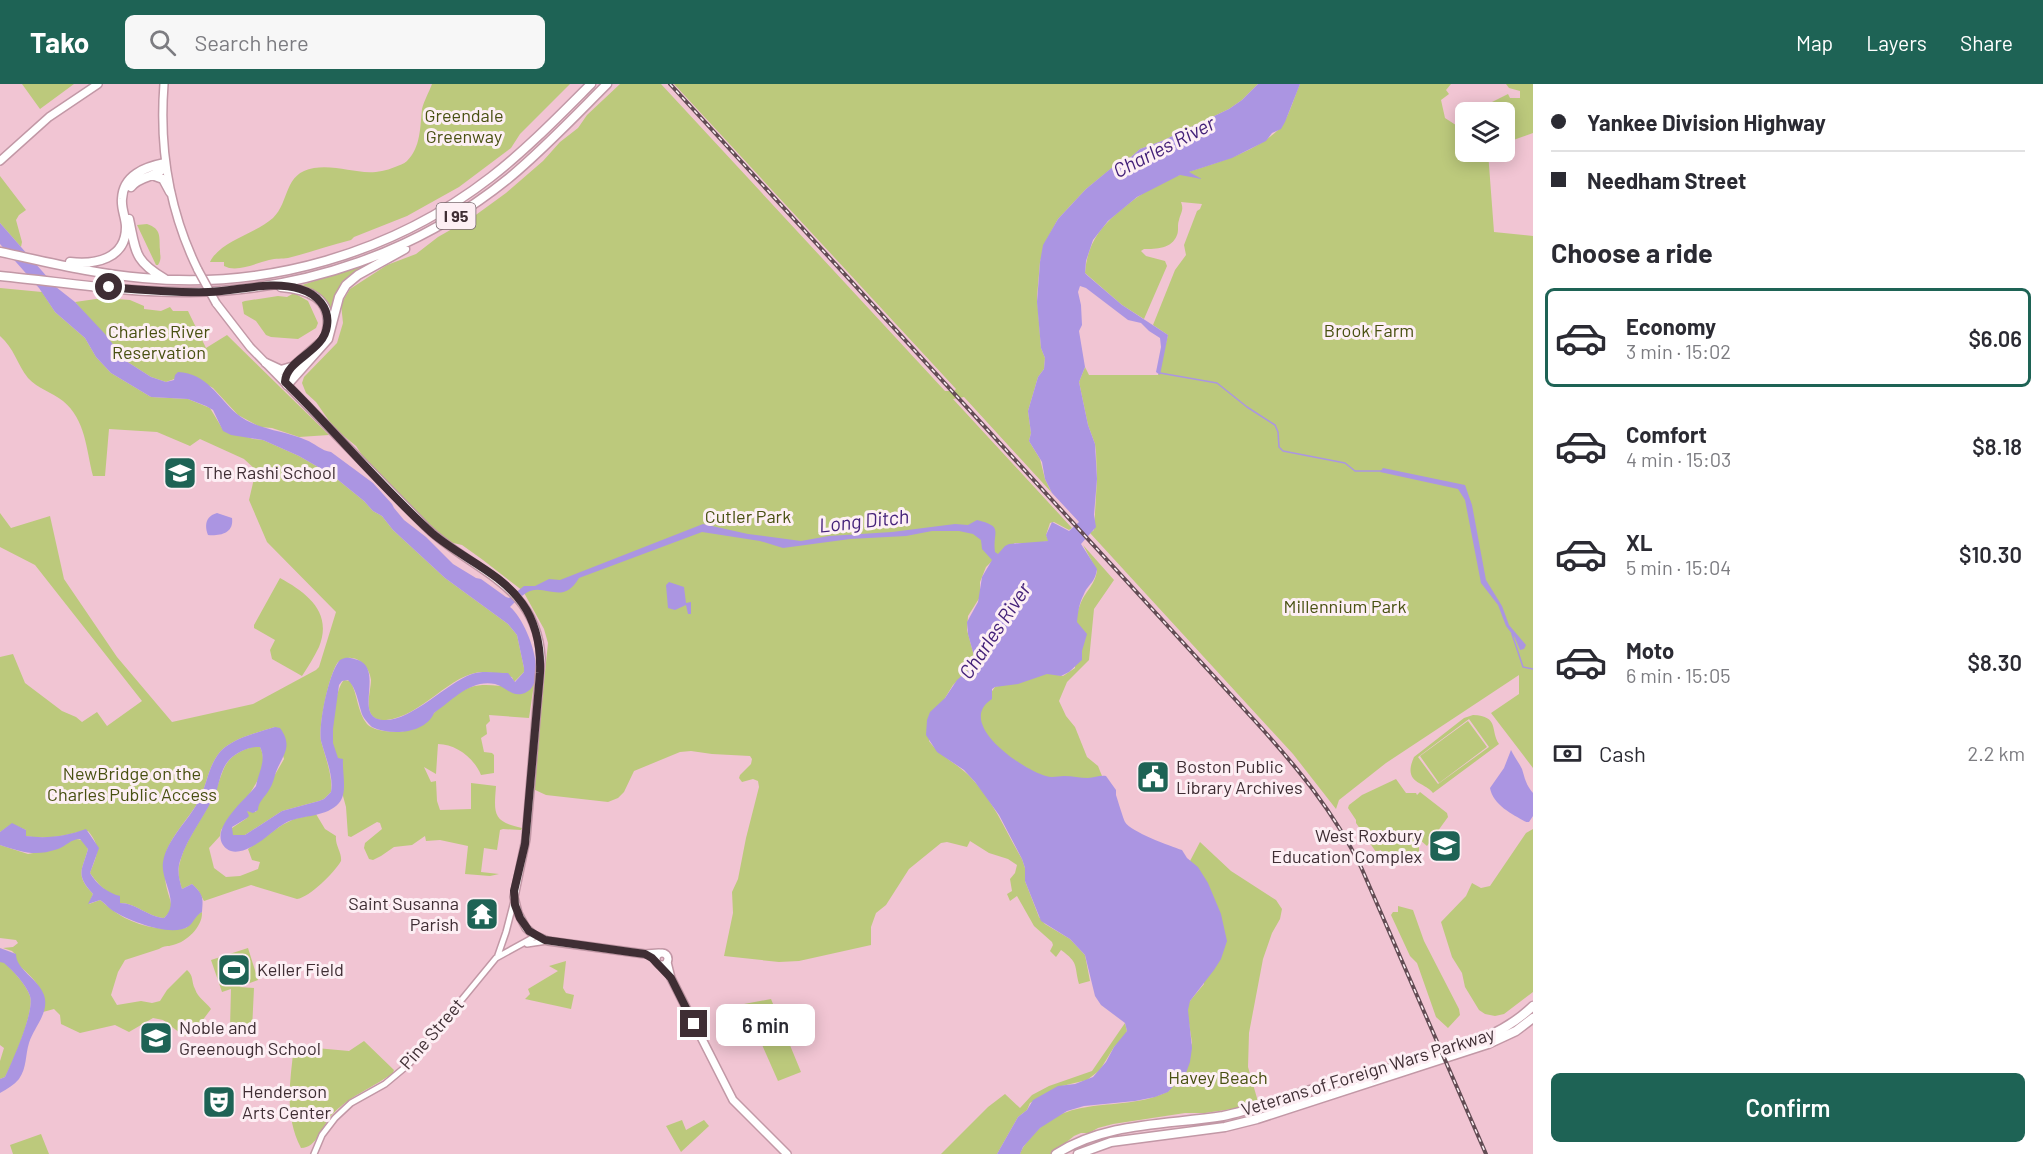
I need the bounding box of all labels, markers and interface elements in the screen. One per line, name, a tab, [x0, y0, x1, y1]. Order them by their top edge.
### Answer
search box	[125, 15, 545, 69]
text: Tako	[30, 25, 89, 59]
icon: search	[146, 26, 179, 59]
text: Search here	[194, 29, 309, 55]
text: Map	[1796, 30, 1833, 55]
text: Layers	[1866, 30, 1927, 55]
text: Share	[1960, 30, 2013, 55]
map controls	[1455, 102, 1515, 162]
button: layers	[1455, 102, 1515, 162]
park label: Greendale Greenway	[424, 104, 504, 147]
text: Yankee Division Highway	[1587, 109, 1826, 135]
water label: Charles River	[1109, 110, 1219, 182]
text: Needham Street	[1587, 167, 1746, 193]
road number: I 95	[436, 203, 476, 229]
text: Choose a ride	[1551, 236, 1713, 268]
route start	[95, 273, 122, 300]
icon: car	[1554, 311, 1608, 365]
text: Economy	[1626, 313, 1716, 339]
park label: Brook Farm	[1324, 319, 1414, 341]
park label: Charles River Reservation	[108, 320, 211, 363]
text: $6.06	[1968, 325, 2022, 351]
text: 3 min · 15:02	[1626, 339, 1731, 363]
icon: car	[1554, 419, 1608, 473]
text: Comfort	[1626, 421, 1707, 447]
text: $8.18	[1972, 433, 2022, 459]
text: 4 min · 15:03	[1626, 447, 1731, 471]
school or university icon: The Rashi School	[162, 455, 198, 491]
place label: The Rashi School	[203, 461, 336, 483]
water label: Long Ditch	[818, 503, 910, 537]
park label: Cutler Park	[705, 505, 791, 527]
icon: car	[1554, 527, 1608, 581]
text: XL	[1626, 529, 1652, 555]
text: $10.30	[1959, 541, 2022, 567]
text: 5 min · 15:04	[1626, 555, 1731, 579]
water label: Charles River	[953, 577, 1036, 683]
park label: Millennium Park	[1284, 595, 1406, 617]
icon: car	[1554, 635, 1608, 689]
text: Moto	[1626, 637, 1674, 663]
text: $8.30	[1968, 649, 2022, 675]
text: 6 min · 15:05	[1626, 663, 1731, 687]
icon: cash	[1551, 737, 1584, 770]
text: Cash	[1599, 740, 1646, 766]
text: 2.2 km	[1967, 741, 2025, 765]
place label: Boston Public Library Archives	[1176, 755, 1303, 798]
public building icon: Boston Public Library Archives	[1135, 759, 1171, 795]
park label: NewBridge on the Charles Public Access	[47, 762, 217, 805]
place label: West Roxbury Education Complex	[1271, 824, 1422, 867]
school or university icon: West Roxbury Education Complex	[1427, 828, 1463, 864]
place label: Saint Susanna Parish	[348, 892, 459, 935]
temple icon: Saint Susanna Parish	[464, 896, 500, 932]
sports icon: Keller Field	[216, 952, 252, 988]
place label: Keller Field	[257, 958, 344, 980]
street label: Pine Street	[394, 993, 468, 1073]
callout: 6 min	[715, 1003, 814, 1045]
route end	[680, 1010, 707, 1037]
text: 6 min	[742, 1013, 789, 1037]
place label: Noble and Greenough School	[179, 1016, 321, 1059]
school or university icon: Noble and Greenough School	[138, 1020, 174, 1056]
street label: Veterans of Foreign Wars Parkway	[1238, 1022, 1497, 1120]
park label: Havey Beach	[1168, 1066, 1268, 1088]
button: Confirm	[1551, 1073, 2025, 1142]
place label: Henderson Arts Center	[242, 1080, 332, 1123]
theatre icon: Henderson Arts Center	[201, 1084, 237, 1120]

